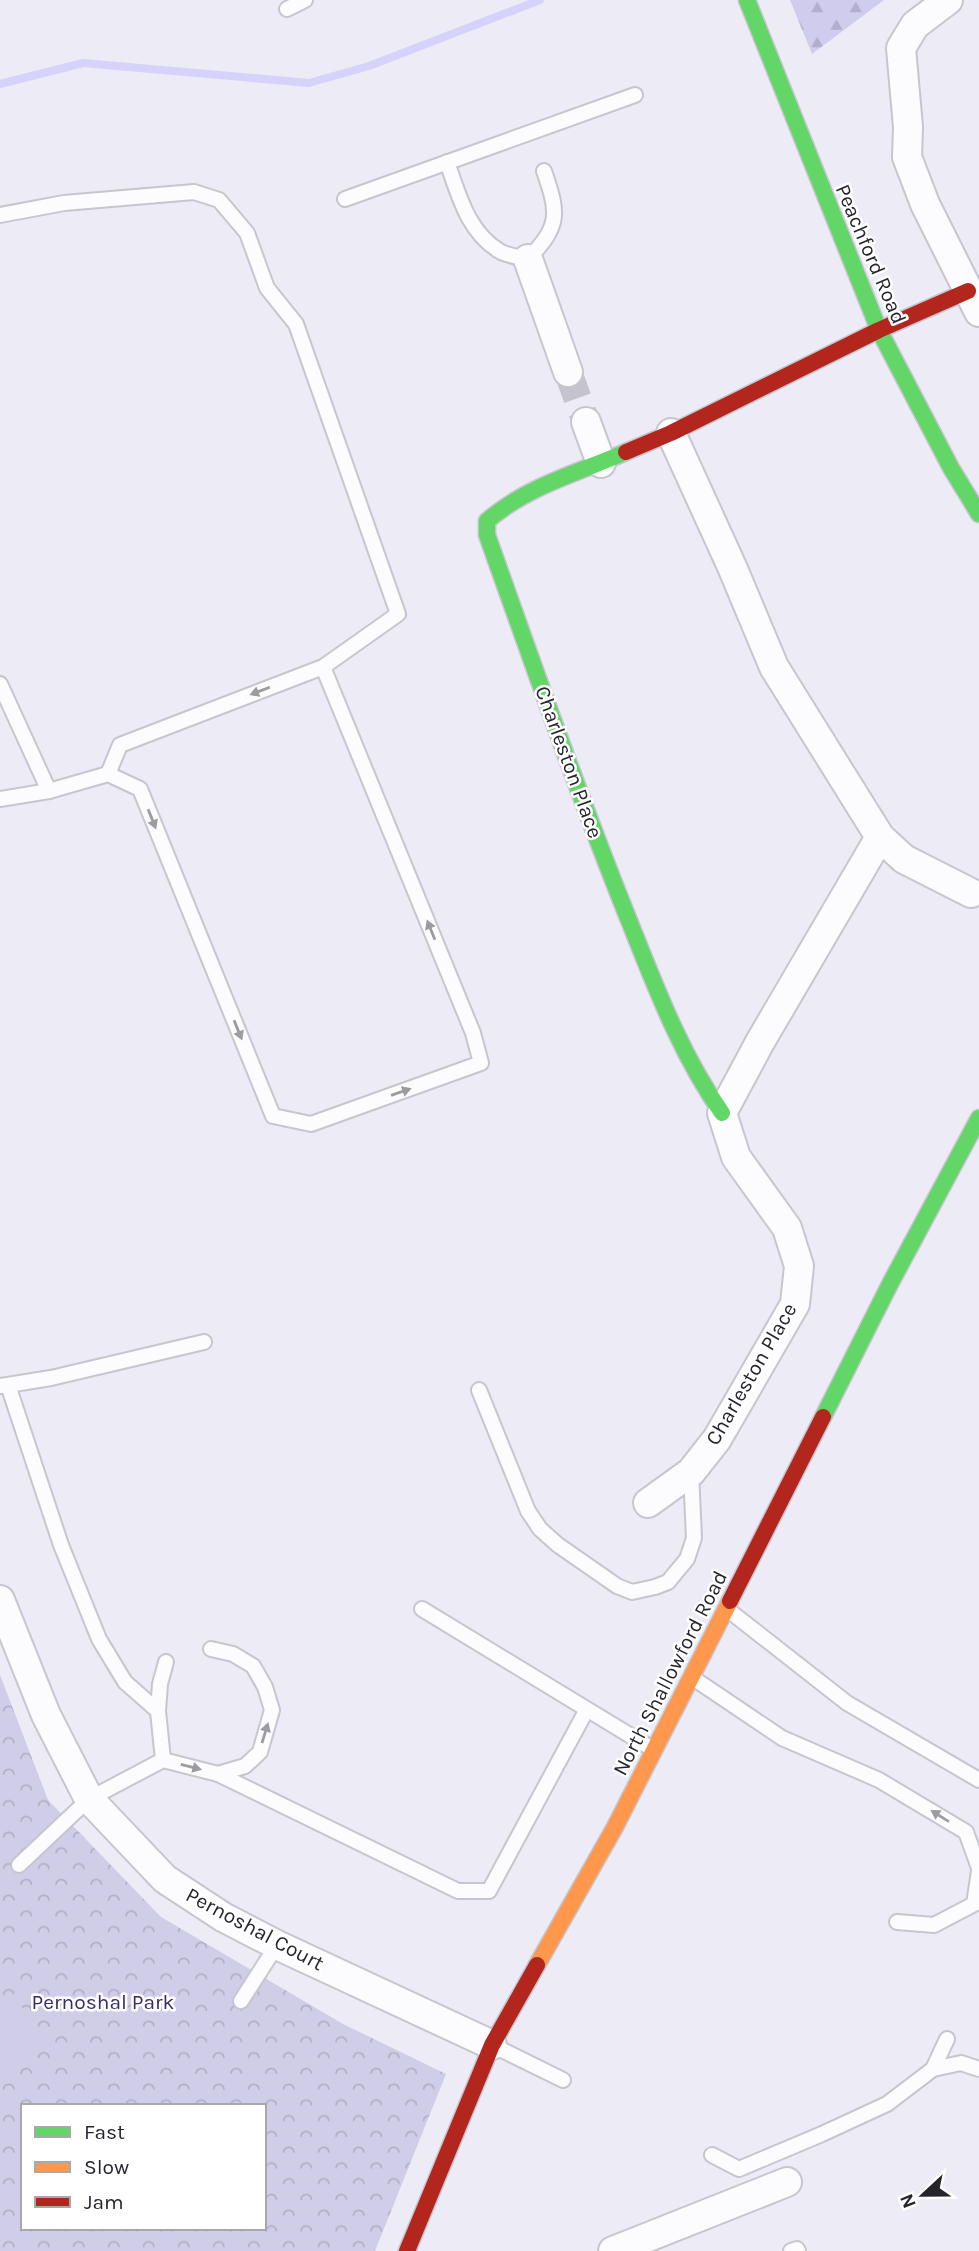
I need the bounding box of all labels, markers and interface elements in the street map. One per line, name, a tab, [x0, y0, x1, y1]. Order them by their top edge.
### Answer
street label: Peachford Road	[831, 180, 911, 328]
street label: Charleston Place	[530, 683, 608, 841]
one-way arrow	[249, 686, 270, 697]
one-way arrow	[147, 809, 158, 830]
one-way arrow	[425, 920, 437, 940]
one-way arrow	[232, 1020, 243, 1041]
one-way arrow	[391, 1086, 412, 1097]
street label: Charleston Place	[701, 1299, 801, 1449]
street label: North Shallowford Road	[608, 1567, 732, 1779]
one-way arrow	[261, 1722, 271, 1743]
one-way arrow	[180, 1762, 202, 1773]
one-way arrow	[930, 1810, 949, 1823]
street label: Pernoshal Court	[182, 1883, 328, 1976]
park label: Pernoshal Park	[32, 1990, 175, 2014]
legend	[21, 2104, 266, 2230]
text: Fast	[84, 2120, 125, 2144]
text: Slow	[84, 2155, 129, 2179]
north arrow	[888, 2160, 958, 2230]
text: Jam	[84, 2190, 124, 2214]
text: N	[895, 2191, 921, 2211]

